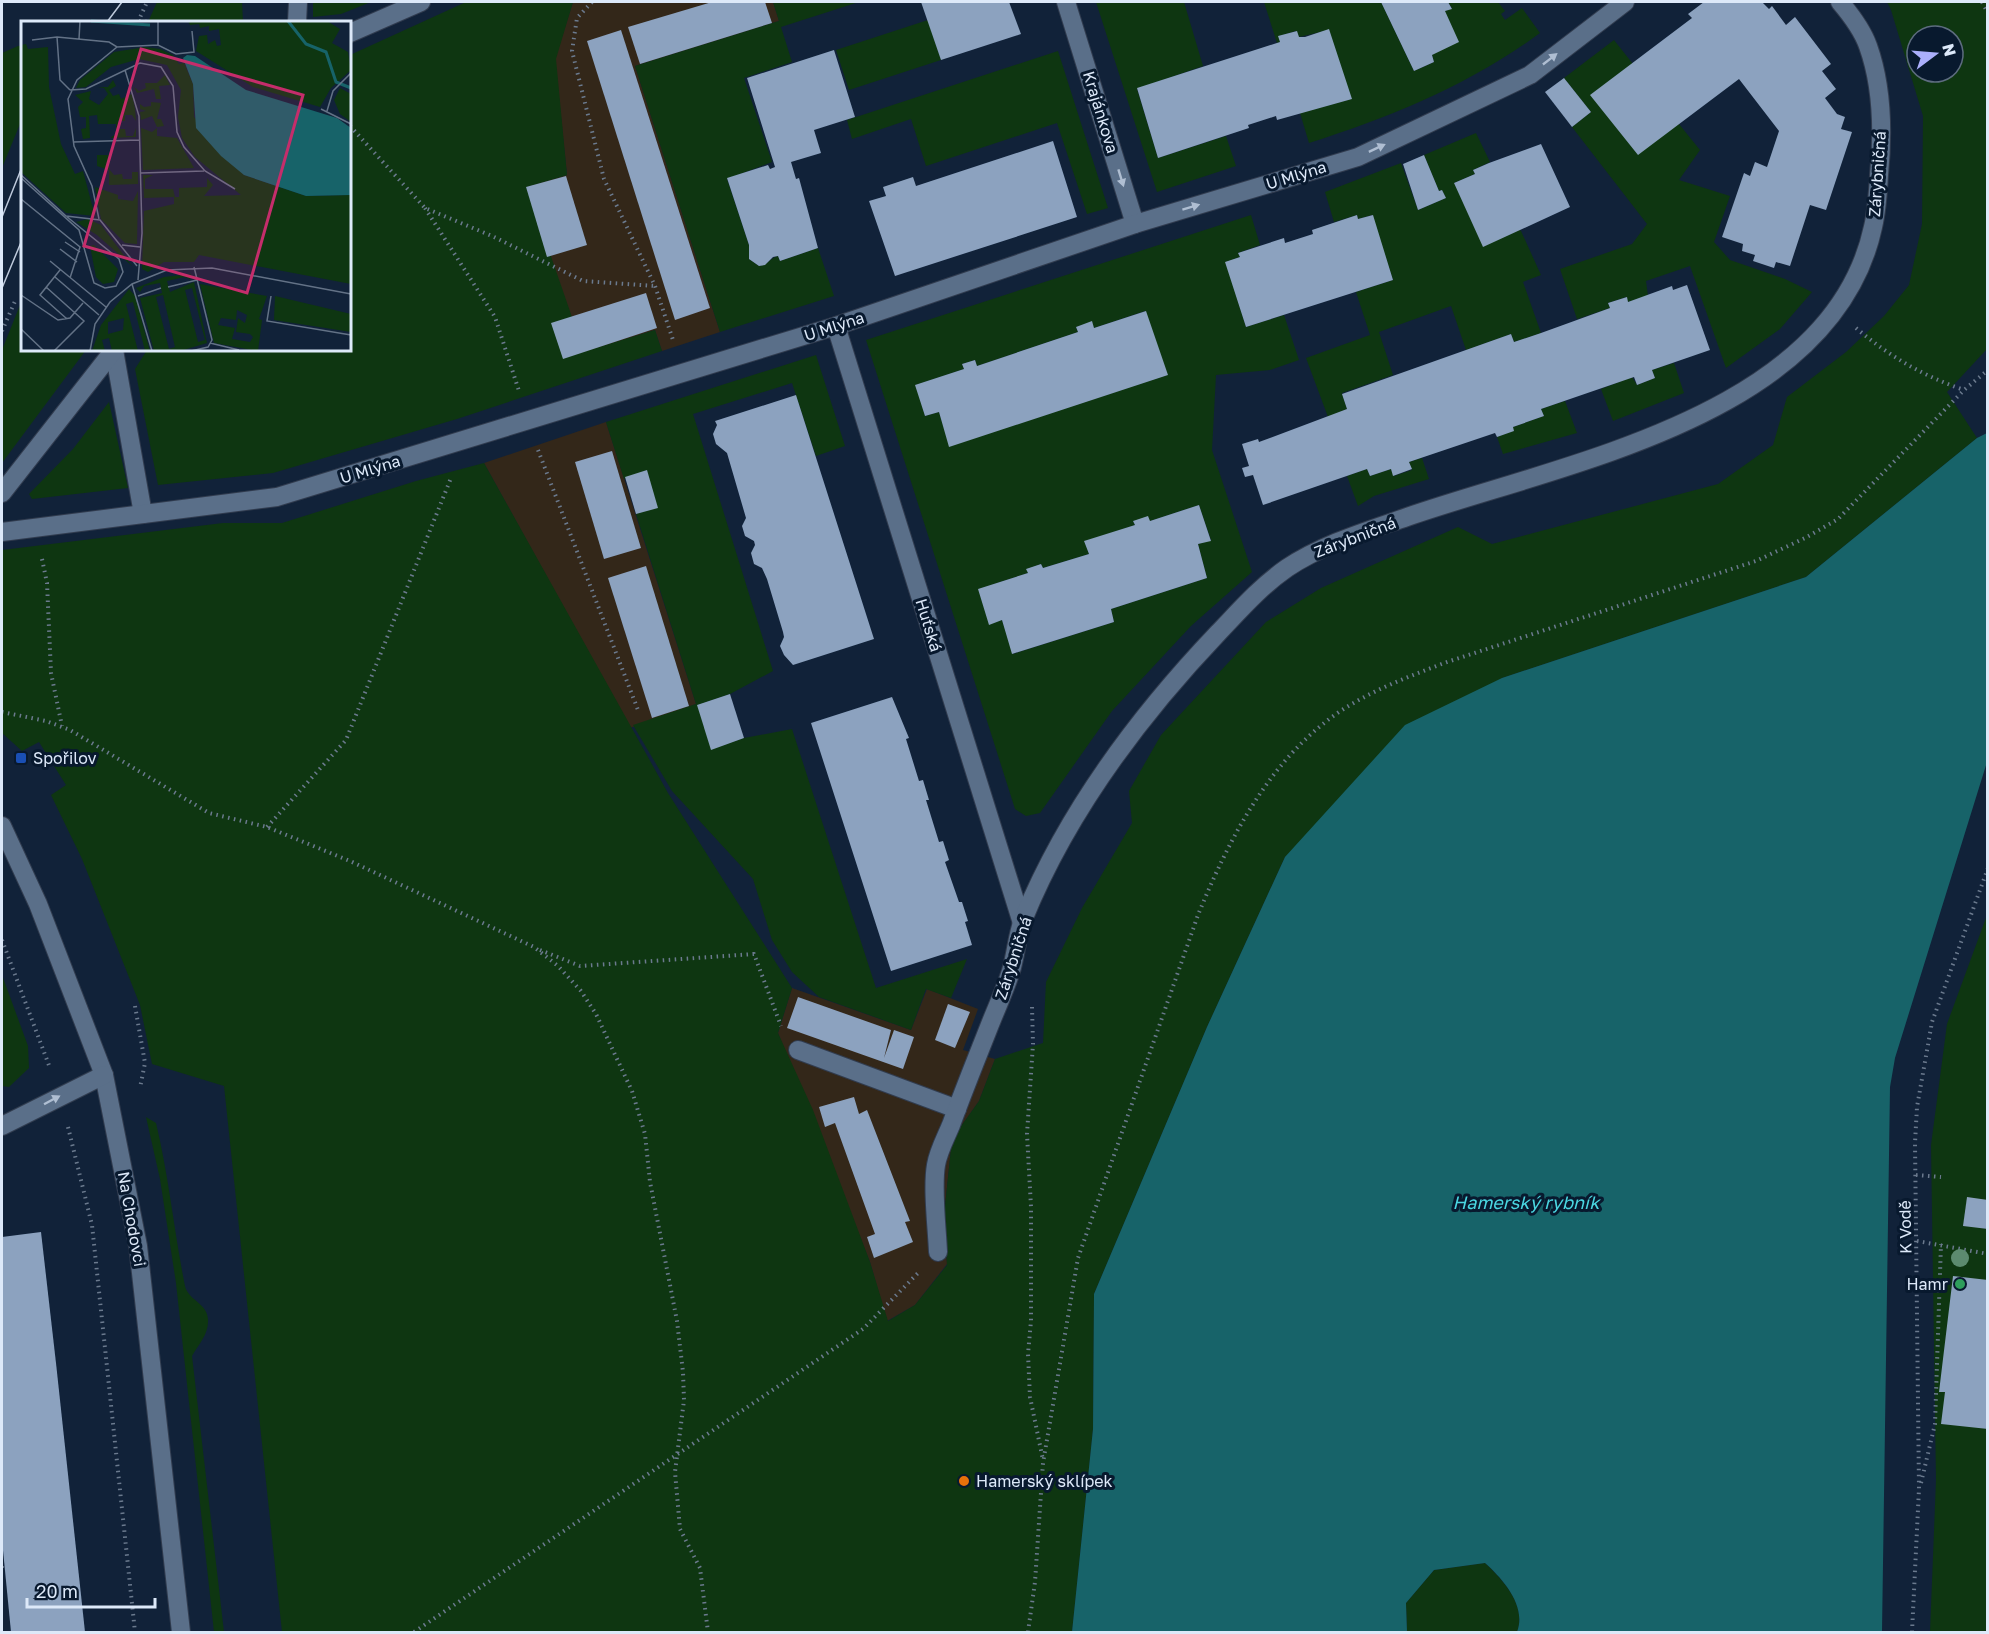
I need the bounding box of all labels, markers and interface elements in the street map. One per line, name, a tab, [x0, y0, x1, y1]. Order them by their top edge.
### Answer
inset map	[21, 21, 351, 351]
north arrow	[1905, 24, 1965, 84]
text: N	[1938, 41, 1961, 58]
one-way arrow	[1543, 54, 1558, 66]
street label: Krajánkova	[1079, 69, 1123, 155]
street label: Zárybničná	[1864, 130, 1890, 218]
one-way arrow	[1369, 143, 1386, 152]
street label: U Mlýna	[1263, 156, 1329, 194]
one-way arrow	[1117, 169, 1127, 187]
one-way arrow	[1182, 202, 1200, 211]
street label: U Mlýna	[801, 307, 867, 345]
street label: U Mlýna	[337, 450, 403, 488]
street label: Zárybničná	[1311, 512, 1399, 562]
street label: Huťská	[911, 596, 947, 654]
place label: Spořilov	[33, 748, 96, 768]
marker: Spořilov	[14, 751, 28, 765]
street label: Zárybničná	[990, 914, 1036, 1002]
one-way arrow	[44, 1095, 61, 1105]
street label: Na Chodovci	[114, 1170, 150, 1268]
water label: Hamerský rybník	[1453, 1191, 1601, 1213]
street label: K Vodě	[1895, 1200, 1915, 1254]
place label: Hamr	[1906, 1274, 1948, 1294]
marker: Hamr	[1953, 1277, 1967, 1291]
place label: Hamerský sklípek	[976, 1471, 1113, 1491]
marker: Hamerský sklípek	[957, 1474, 971, 1488]
scale bar	[27, 1571, 154, 1609]
text: 20 m	[36, 1580, 78, 1602]

